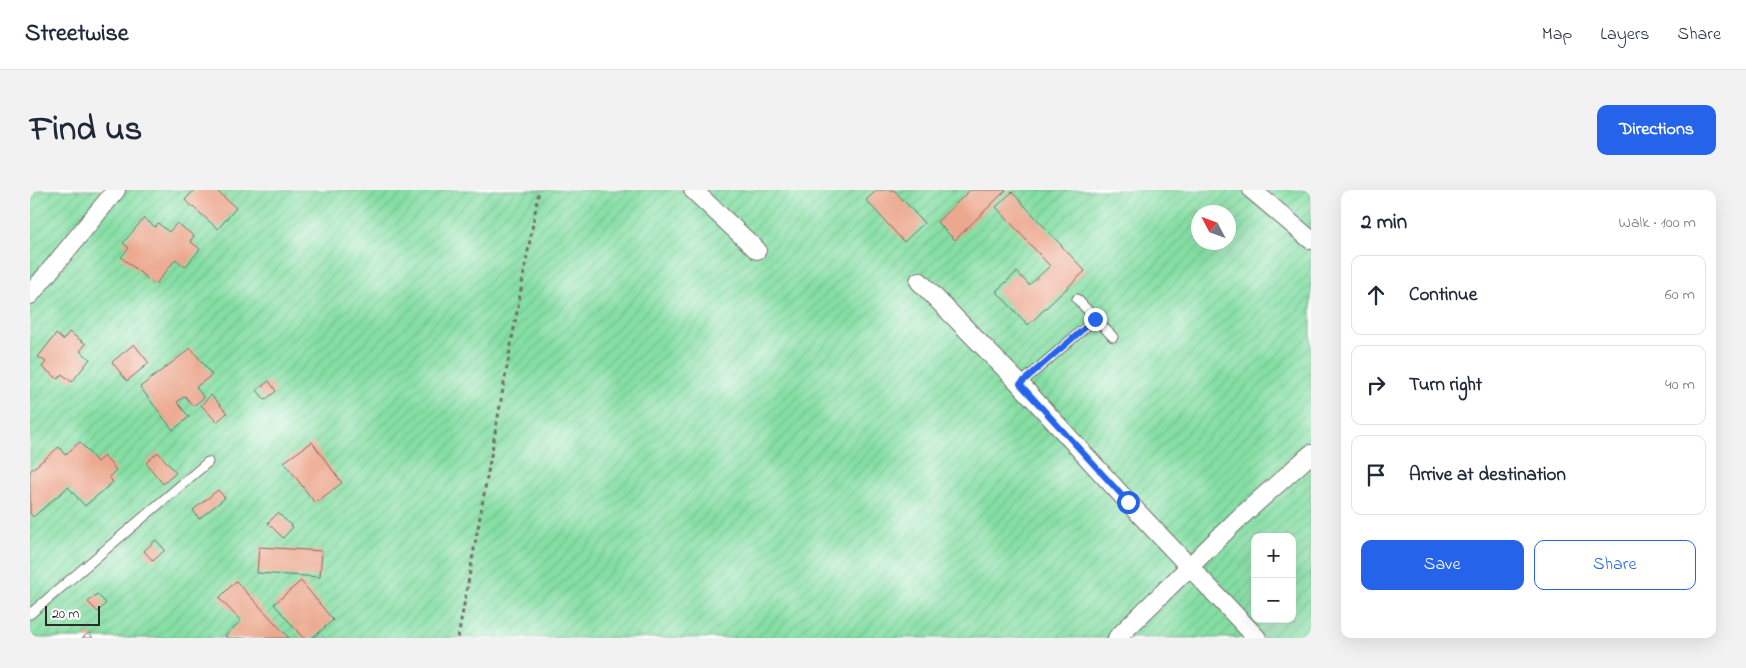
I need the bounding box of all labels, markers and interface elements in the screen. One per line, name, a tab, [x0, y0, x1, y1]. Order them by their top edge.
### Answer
text: Streetwise	[25, 17, 129, 52]
text: Map	[1542, 22, 1572, 48]
text: Layers	[1600, 22, 1650, 48]
text: Share	[1678, 22, 1721, 48]
text: Find us	[30, 105, 142, 156]
button: Directions	[1597, 105, 1716, 155]
north arrow	[1191, 205, 1236, 250]
text: 2 min	[1361, 208, 1407, 238]
text: Walk · 100 m	[1619, 211, 1696, 235]
icon: ahead	[1362, 281, 1390, 309]
text: Continue	[1409, 282, 1477, 309]
text: 60 m	[1665, 283, 1695, 307]
route end	[1084, 308, 1107, 331]
icon: right	[1362, 371, 1390, 399]
text: Turn right	[1409, 372, 1482, 399]
text: 40 m	[1665, 373, 1695, 397]
icon: arrive	[1362, 461, 1390, 489]
text: Arrive at destination	[1409, 462, 1566, 489]
route start	[1117, 491, 1140, 514]
map controls	[1251, 533, 1296, 623]
button: +	[1251, 533, 1296, 578]
button: Save	[1361, 540, 1524, 590]
button: Share	[1534, 540, 1696, 590]
button: −	[1251, 578, 1296, 623]
scale bar	[45, 603, 100, 626]
text: 20 m	[52, 604, 79, 625]

